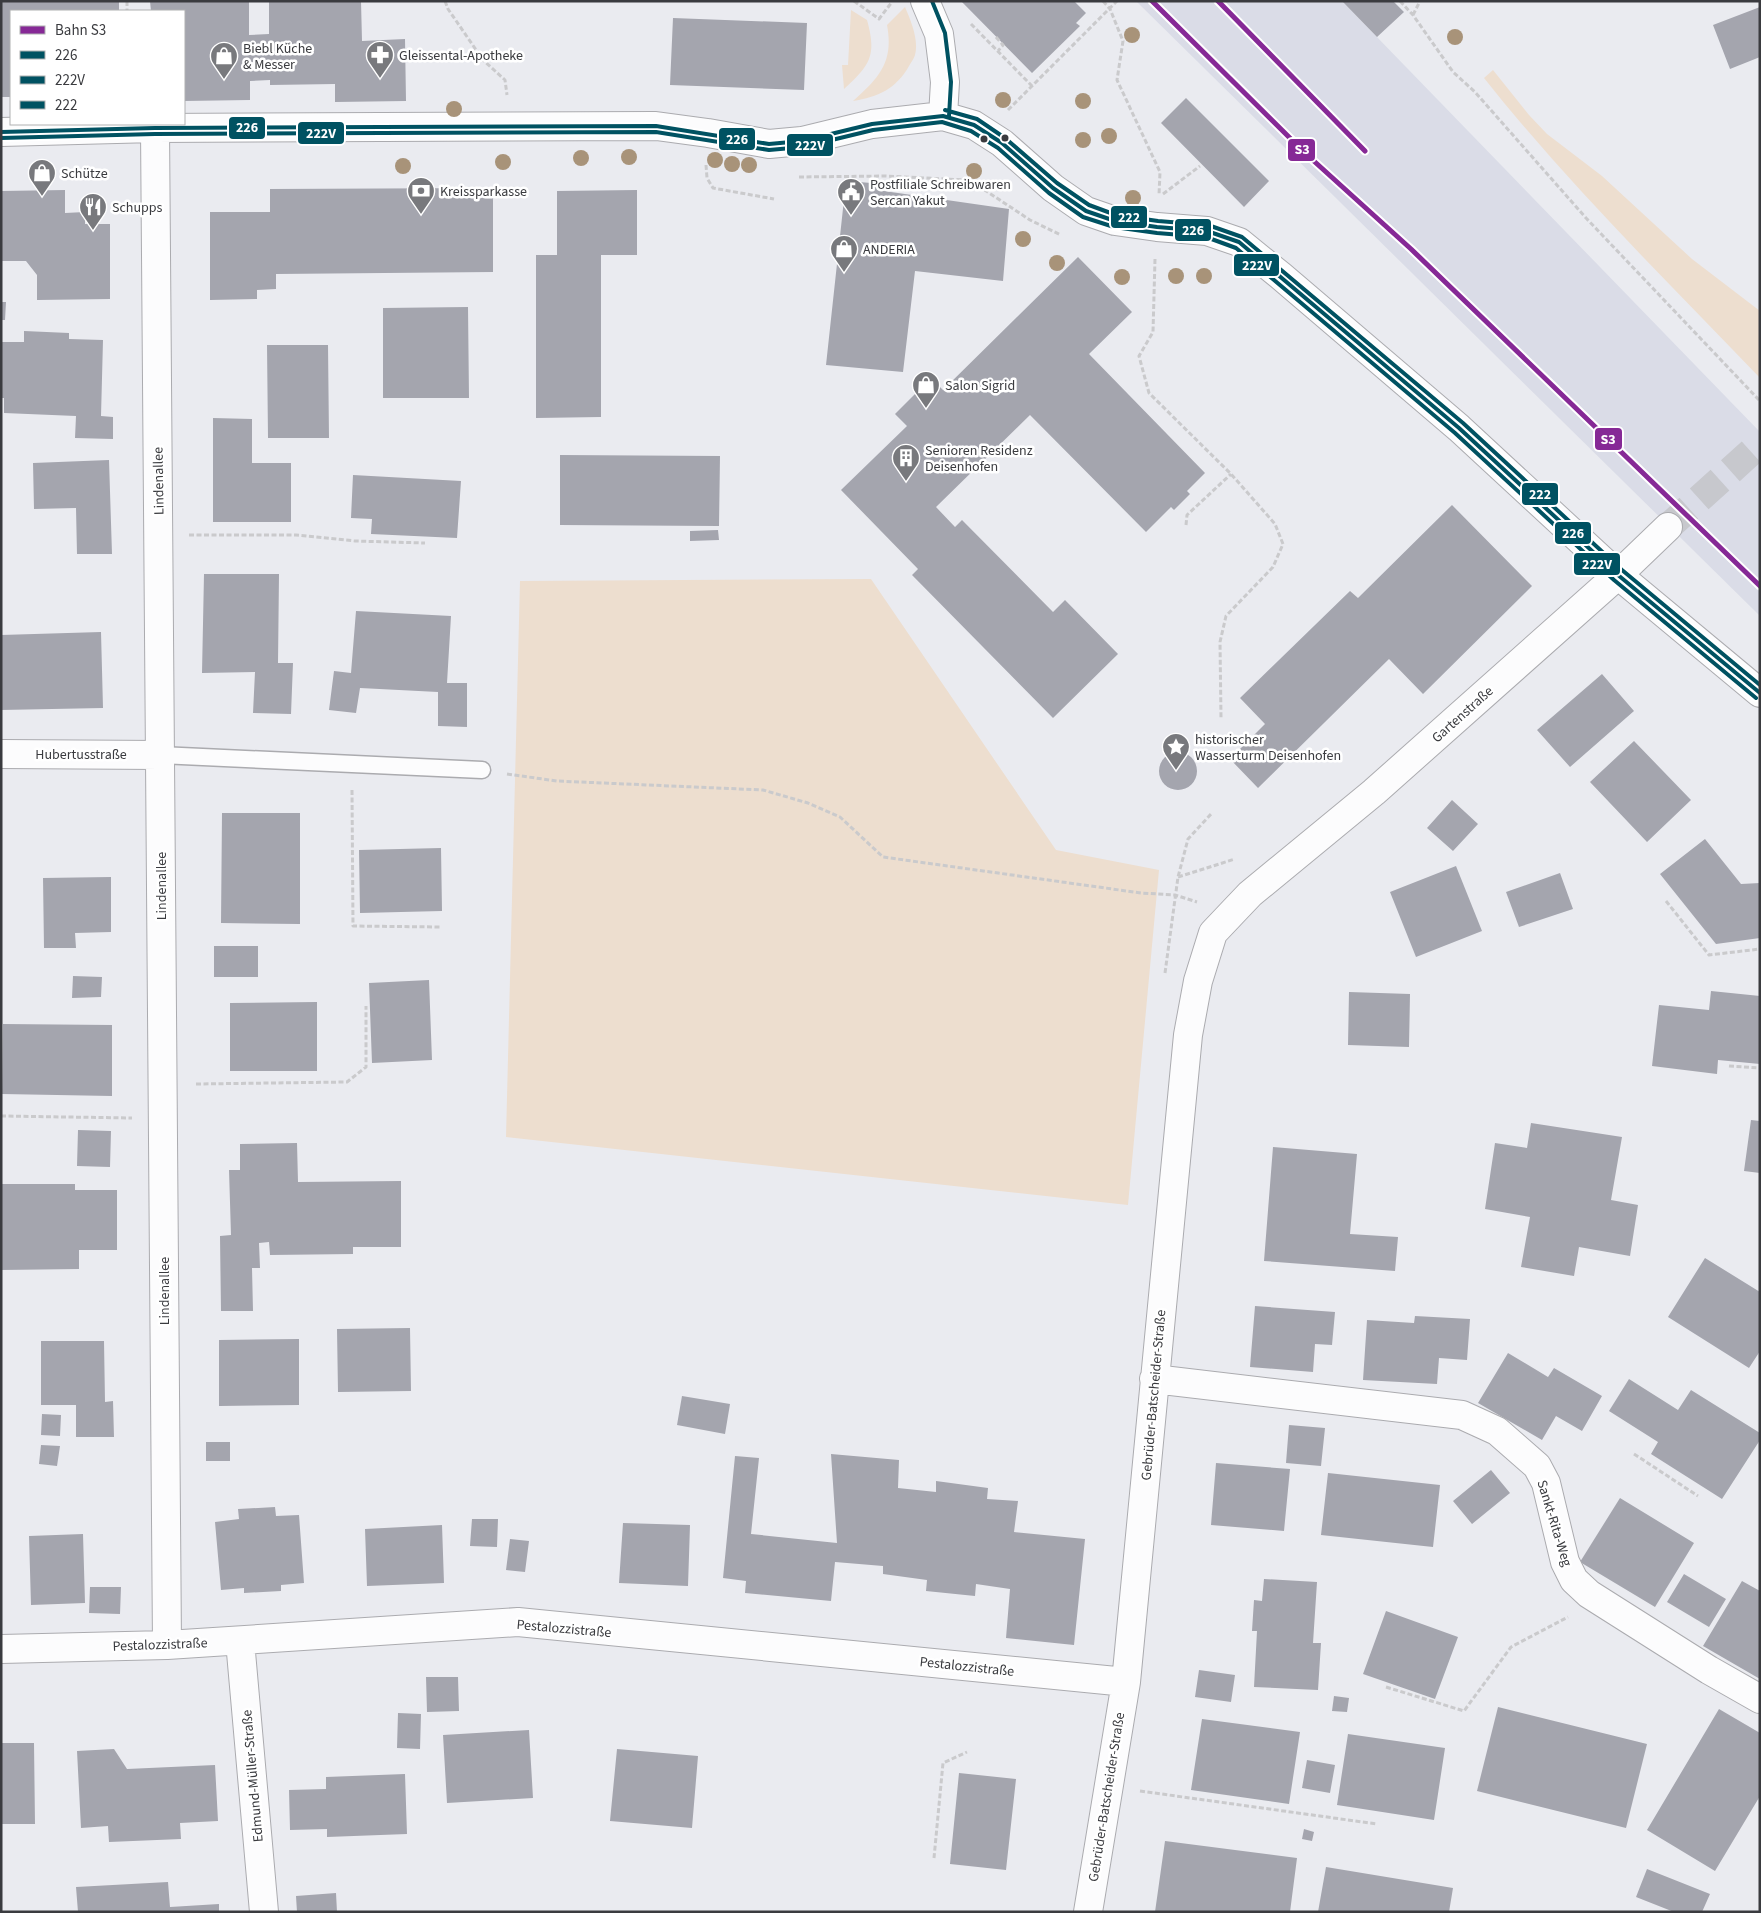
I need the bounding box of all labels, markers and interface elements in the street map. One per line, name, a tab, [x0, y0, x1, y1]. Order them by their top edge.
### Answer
legend	[10, 10, 185, 125]
text: Bahn S3	[55, 20, 106, 41]
place label: Biebl Küche & Messer	[243, 39, 312, 75]
pharmacy icon: Gleissental-Apotheke	[365, 40, 395, 79]
shop icon: Biebl Küche & Messer	[209, 41, 239, 80]
text: 226	[55, 45, 77, 66]
place label: Gleissental-Apotheke	[399, 46, 523, 66]
text: 222V	[55, 70, 85, 91]
text: 222	[55, 95, 77, 116]
line badge: 226	[228, 116, 266, 140]
text: 226	[236, 118, 258, 138]
line badge: 222V	[297, 121, 345, 145]
text: 222V	[306, 124, 336, 144]
line badge: 226	[718, 127, 756, 151]
text: 226	[726, 130, 748, 150]
line badge: 222V	[786, 133, 834, 157]
unlabelled marker	[1000, 133, 1010, 143]
unlabelled marker	[979, 134, 989, 144]
text: 222V	[795, 136, 825, 156]
line badge: S3	[1287, 138, 1316, 162]
text: S3	[1294, 140, 1310, 160]
shop icon: Schütze	[27, 158, 57, 197]
place label: Schütze	[61, 164, 108, 184]
place label: Postfiliale Schreibwaren Sercan Yakut	[870, 175, 1011, 211]
bank icon: Kreissparkasse	[406, 176, 436, 215]
public building icon: Postfiliale Schreibwaren Sercan Yakut	[836, 177, 866, 216]
place label: Kreissparkasse	[440, 182, 527, 202]
restaurant icon: Schupps	[78, 192, 108, 231]
place label: Schupps	[112, 198, 163, 218]
line badge: 222	[1110, 205, 1148, 229]
text: 222	[1118, 208, 1140, 228]
line badge: 226	[1174, 218, 1212, 242]
text: 226	[1182, 221, 1204, 241]
shop icon: ANDERIA	[829, 234, 859, 273]
place label: ANDERIA	[863, 240, 915, 260]
line badge: 222V	[1233, 253, 1280, 277]
text: 222V	[1242, 256, 1272, 276]
shop icon: Salon Sigrid	[911, 370, 941, 409]
place label: Salon Sigrid	[945, 376, 1015, 396]
line badge: S3	[1594, 427, 1623, 451]
text: S3	[1600, 430, 1616, 450]
place label: Senioren Residenz Deisenhofen	[925, 441, 1033, 477]
building icon: Senioren Residenz Deisenhofen	[891, 443, 921, 482]
street label: Lindenallee	[148, 447, 170, 515]
line badge: 222	[1521, 482, 1559, 506]
text: 222	[1529, 485, 1551, 505]
line badge: 226	[1554, 521, 1592, 545]
text: 226	[1562, 524, 1584, 544]
line badge: 222V	[1573, 552, 1621, 576]
text: 222V	[1582, 555, 1612, 575]
street label: Gartenstraße	[1428, 682, 1498, 748]
place label: historischer Wasserturm Deisenhofen	[1195, 730, 1341, 766]
place icon: historischer Wasserturm Deisenhofen	[1161, 732, 1191, 771]
street label: Hubertusstraße	[35, 745, 127, 765]
street label: Lindenallee	[152, 852, 172, 920]
street label: Lindenallee	[155, 1257, 175, 1325]
street label: Gebrüder-Batscheider-Straße	[1137, 1309, 1171, 1481]
street label: Sankt-Rita-Weg	[1531, 1478, 1577, 1569]
street label: Pestalozzistraße	[516, 1615, 612, 1643]
street label: Pestalozzistraße	[112, 1633, 208, 1657]
street label: Pestalozzistraße	[919, 1652, 1015, 1682]
street label: Edmund-Müller-Straße	[237, 1709, 269, 1843]
street label: Gebrüder-Batscheider-Straße	[1084, 1711, 1130, 1883]

